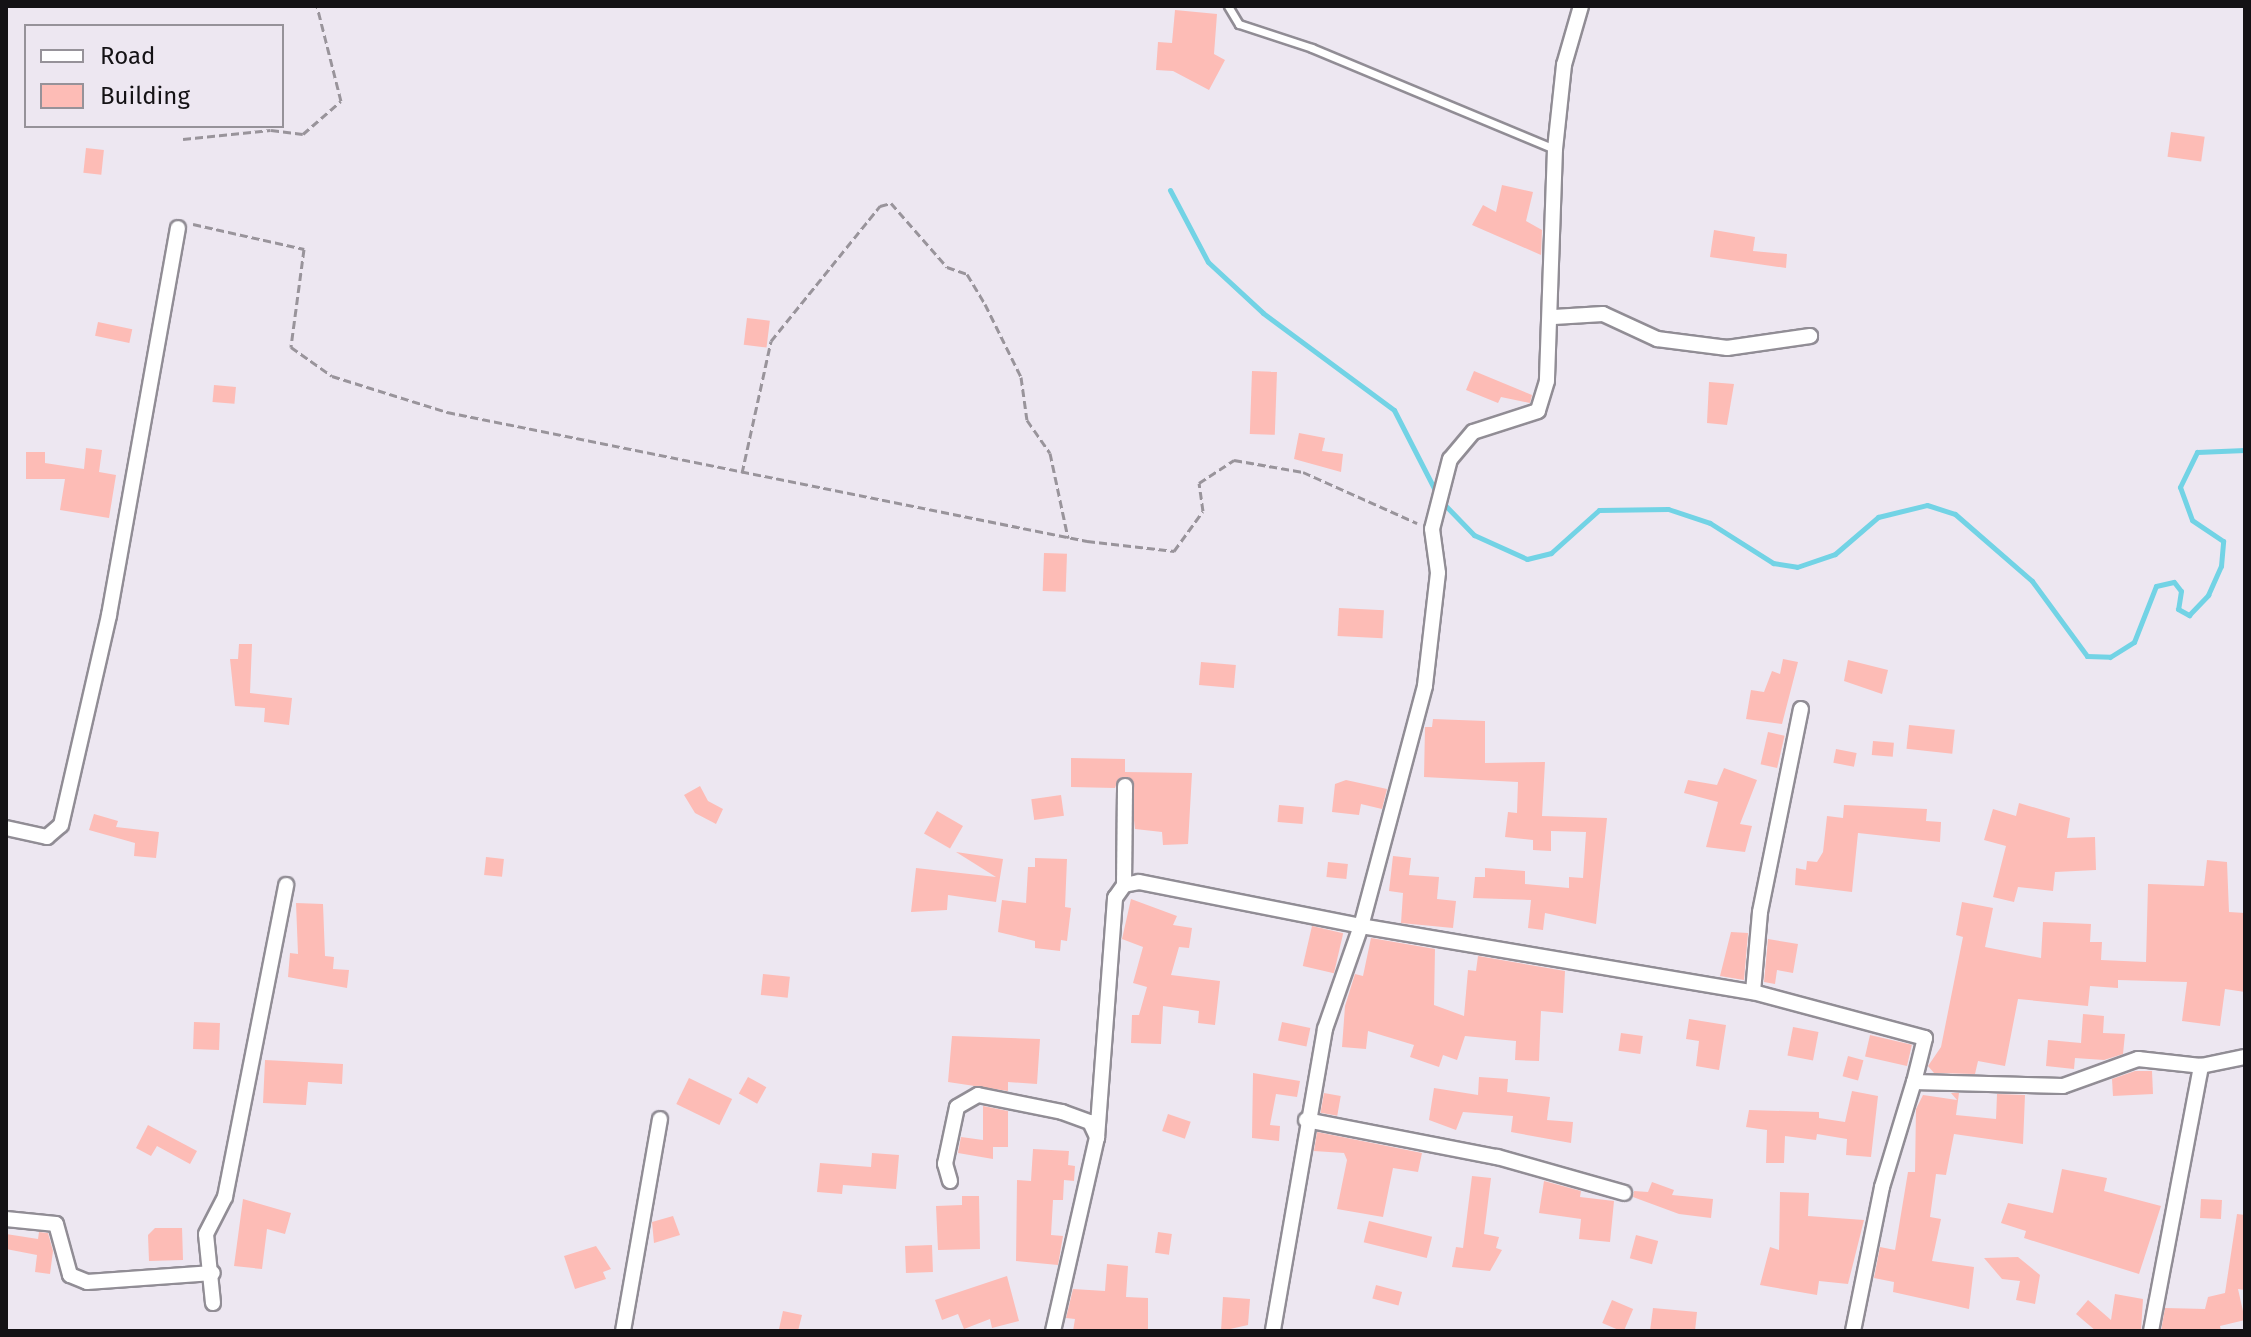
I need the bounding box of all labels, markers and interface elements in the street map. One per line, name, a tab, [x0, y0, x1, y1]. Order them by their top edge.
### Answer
legend	[24, 24, 284, 128]
text: Road	[100, 42, 155, 70]
text: Building	[100, 82, 190, 110]

